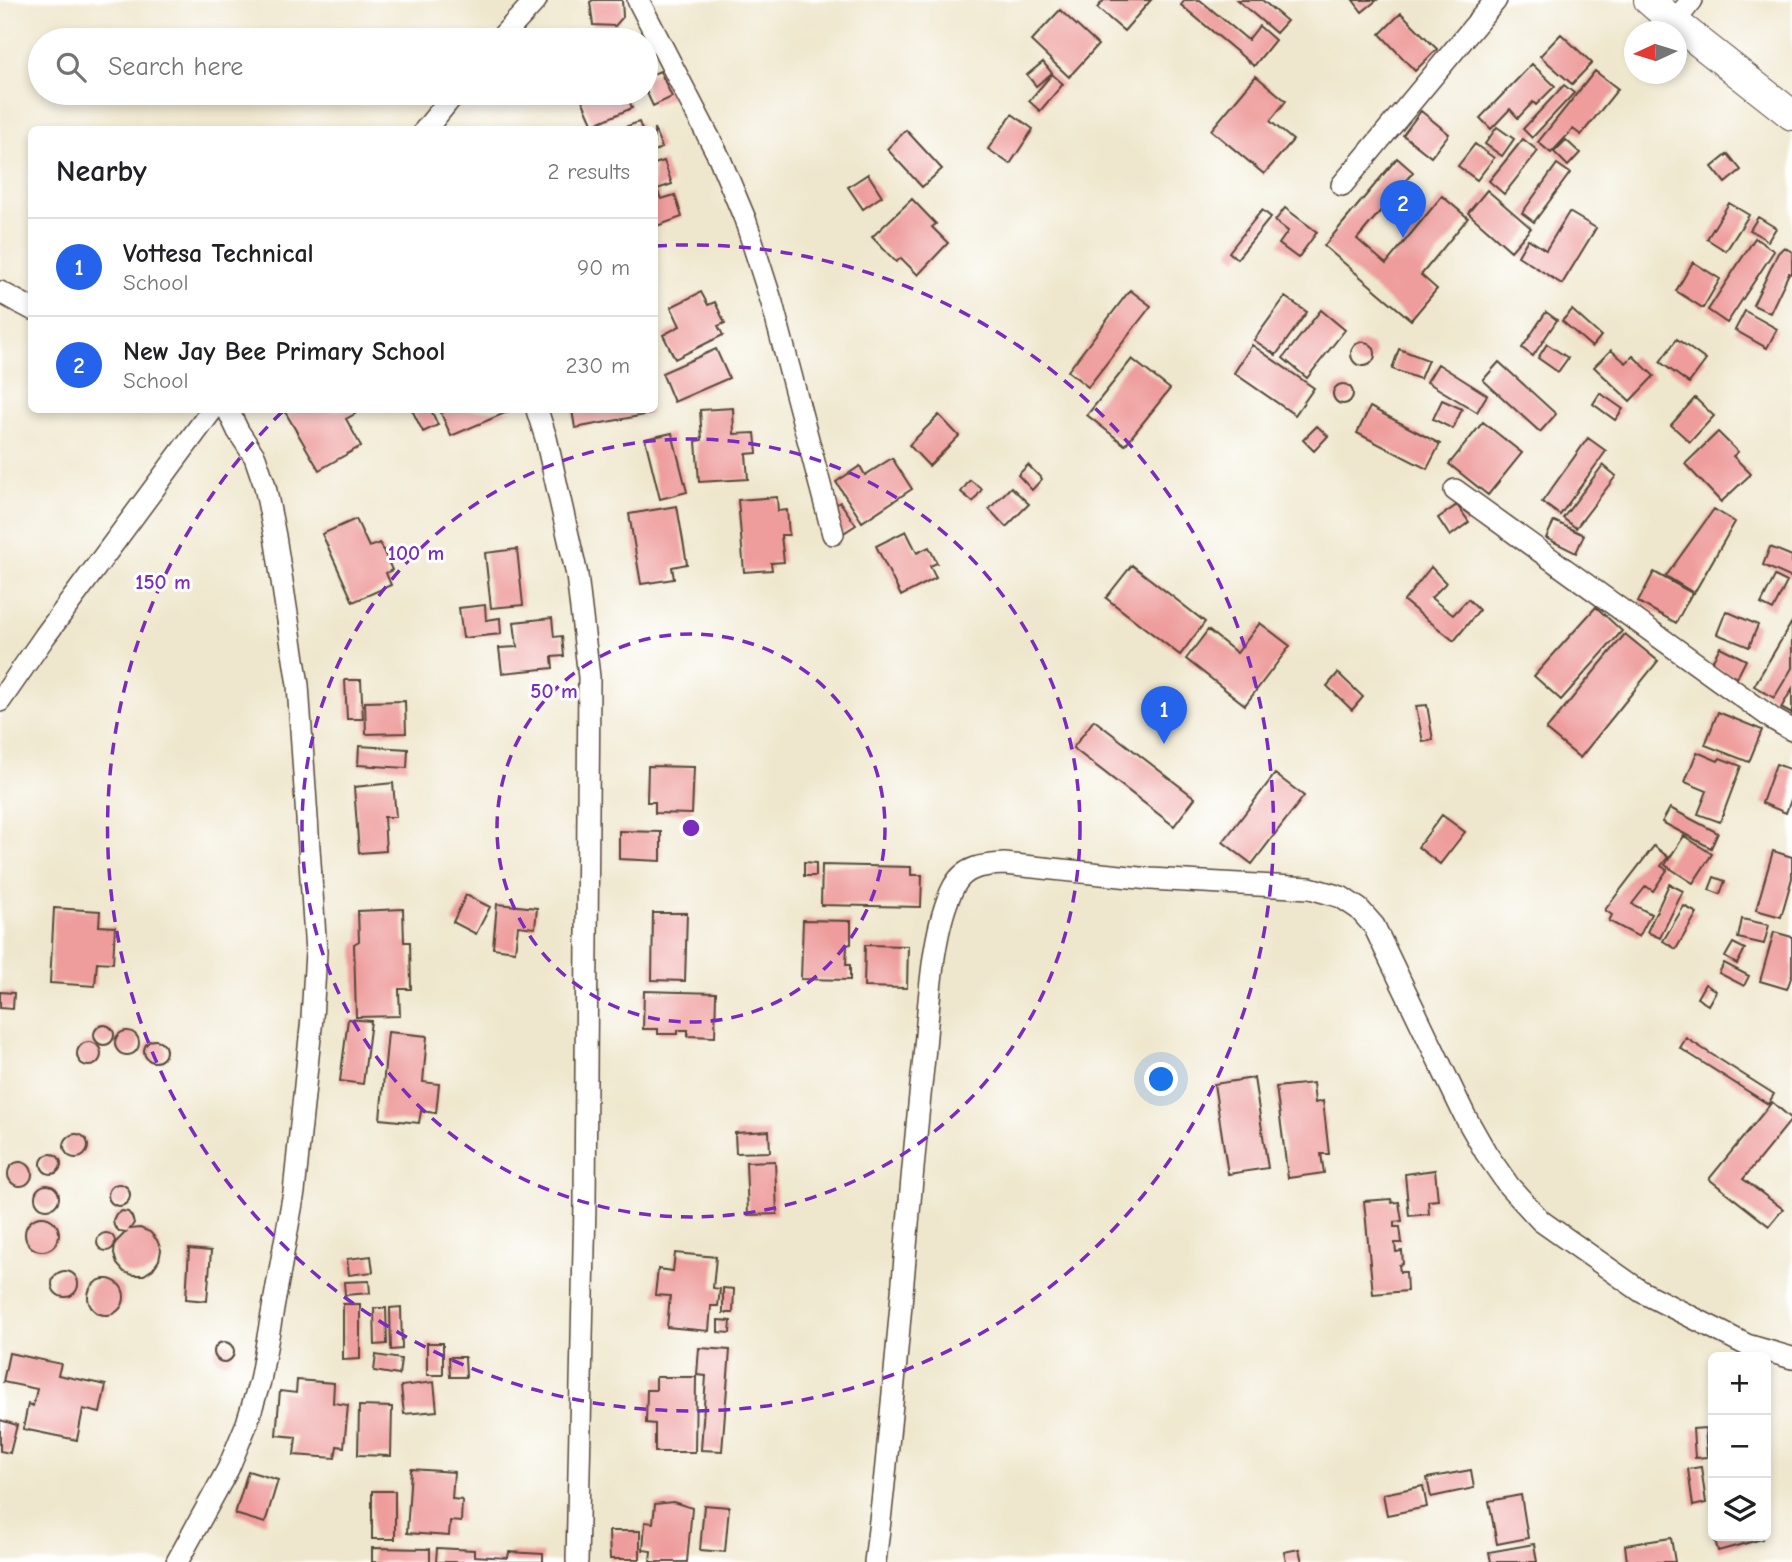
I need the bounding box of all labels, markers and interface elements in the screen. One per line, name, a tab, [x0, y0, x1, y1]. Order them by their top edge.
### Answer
north arrow	[1624, 21, 1687, 84]
search box	[28, 28, 658, 105]
icon: search	[52, 48, 90, 86]
text: Search here	[108, 52, 243, 82]
text: Nearby	[56, 154, 147, 189]
text: 2 results	[548, 158, 630, 185]
pin: 2	[1380, 180, 1426, 238]
text: Vottesa Technical	[123, 239, 314, 269]
text: 1	[74, 254, 84, 281]
text: 90 m	[577, 254, 630, 281]
text: School	[123, 269, 188, 296]
text: New Jay Bee Primary School	[123, 337, 445, 367]
text: 2	[73, 352, 85, 379]
text: 230 m	[566, 352, 630, 379]
text: School	[123, 367, 188, 394]
text: 100 m	[388, 541, 444, 565]
text: 150 m	[135, 570, 191, 594]
text: 50 m	[530, 679, 578, 703]
pin: 1	[1141, 686, 1187, 744]
centre of rings	[679, 816, 703, 840]
your location	[1144, 1062, 1178, 1096]
map controls	[1708, 1352, 1771, 1541]
button: +	[1708, 1352, 1771, 1415]
button: −	[1708, 1415, 1771, 1478]
button: layers	[1708, 1478, 1771, 1541]

